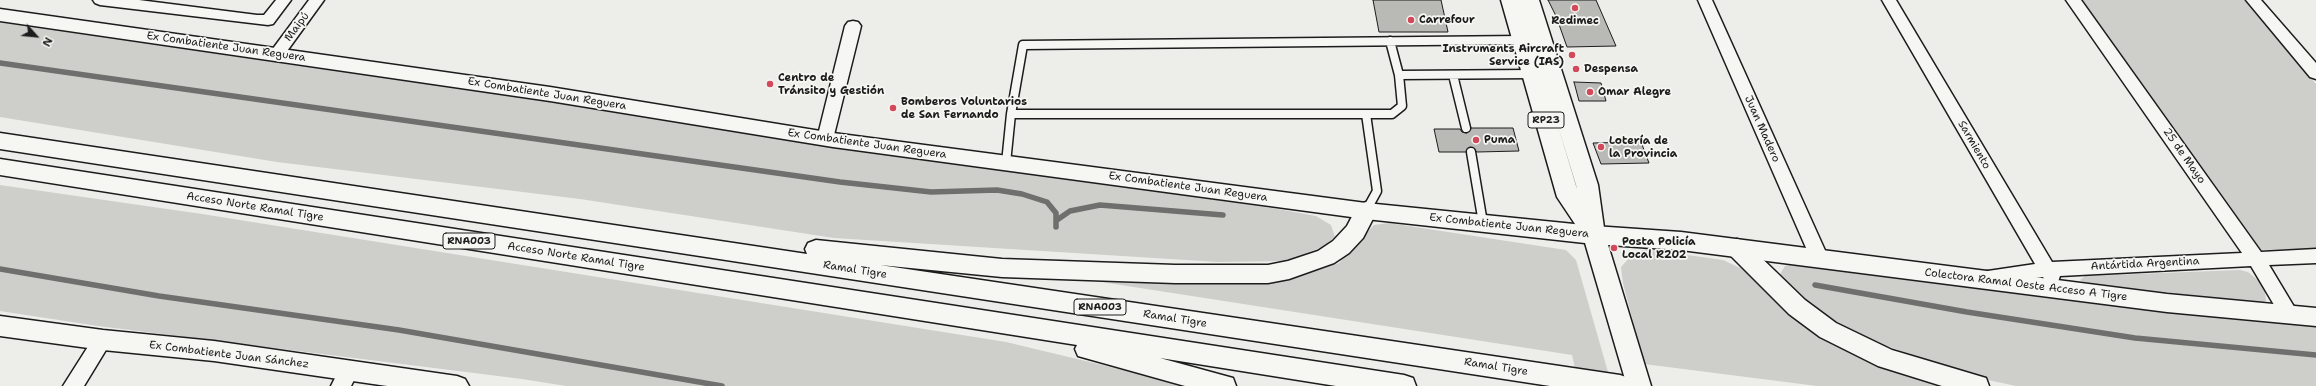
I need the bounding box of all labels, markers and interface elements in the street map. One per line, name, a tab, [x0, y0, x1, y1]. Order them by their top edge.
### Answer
marker: Redimec	[1570, 3, 1580, 13]
street label: Maipú	[282, 10, 312, 44]
place label: Carrefour	[1419, 13, 1475, 27]
place label: Redimec	[1551, 14, 1599, 28]
marker: Carrefour	[1406, 15, 1416, 25]
north arrow	[16, 16, 56, 56]
street label: Ex Combatiente Juan Reguera	[146, 29, 306, 65]
text: N	[38, 34, 56, 49]
place label: Instruments Aircraft Service (IAS)	[1442, 42, 1564, 68]
marker: Instruments Aircraft Service (IAS)	[1567, 50, 1577, 60]
place label: Despensa	[1584, 62, 1638, 76]
marker: Despensa	[1571, 64, 1581, 74]
place label: Centro de Tránsito y Gestión	[778, 71, 884, 97]
street label: Ex Combatiente Juan Reguera	[467, 75, 627, 113]
marker: Centro de Tránsito y Gestión	[765, 79, 775, 89]
place label: Omar Alegre	[1598, 85, 1671, 99]
marker: Omar Alegre	[1585, 87, 1595, 97]
street label: Juan Madero	[1741, 94, 1783, 164]
place label: Bomberos Voluntarios de San Fernando	[901, 95, 1027, 121]
marker: Bomberos Voluntarios de San Fernando	[888, 103, 898, 113]
road number: RP23	[1528, 112, 1564, 128]
street label: Sarmiento	[1955, 118, 1993, 172]
street label: Ex Combatiente Juan Reguera	[787, 126, 947, 162]
street label: 25 de Mayo	[2160, 126, 2208, 186]
place label: Puma	[1484, 133, 1515, 147]
place label: Lotería de la Provincia	[1609, 134, 1677, 160]
marker: Puma	[1471, 135, 1481, 145]
marker: Lotería de la Provincia	[1596, 142, 1606, 152]
street label: Ex Combatiente Juan Reguera	[1108, 169, 1268, 205]
street label: Acceso Norte Ramal Tigre	[185, 190, 325, 224]
street label: Ex Combatiente Juan Reguera	[1429, 211, 1589, 241]
road number: RNA003	[443, 233, 495, 249]
place label: Posta Policía Local R202	[1622, 235, 1696, 261]
street label: Acceso Norte Ramal Tigre	[506, 240, 646, 274]
marker: Posta Policía Local R202	[1609, 243, 1619, 253]
street label: Antártida Argentina	[2090, 255, 2200, 273]
street label: Ramal Tigre	[822, 258, 888, 282]
street label: Colectora Ramal Oeste Acceso A Tigre	[1924, 266, 2128, 304]
road number: RNA003	[1074, 299, 1126, 315]
street label: Ramal Tigre	[1142, 307, 1208, 331]
street label: Ex Combatiente Juan Sánchez	[148, 339, 310, 371]
street label: Ramal Tigre	[1463, 355, 1529, 379]

